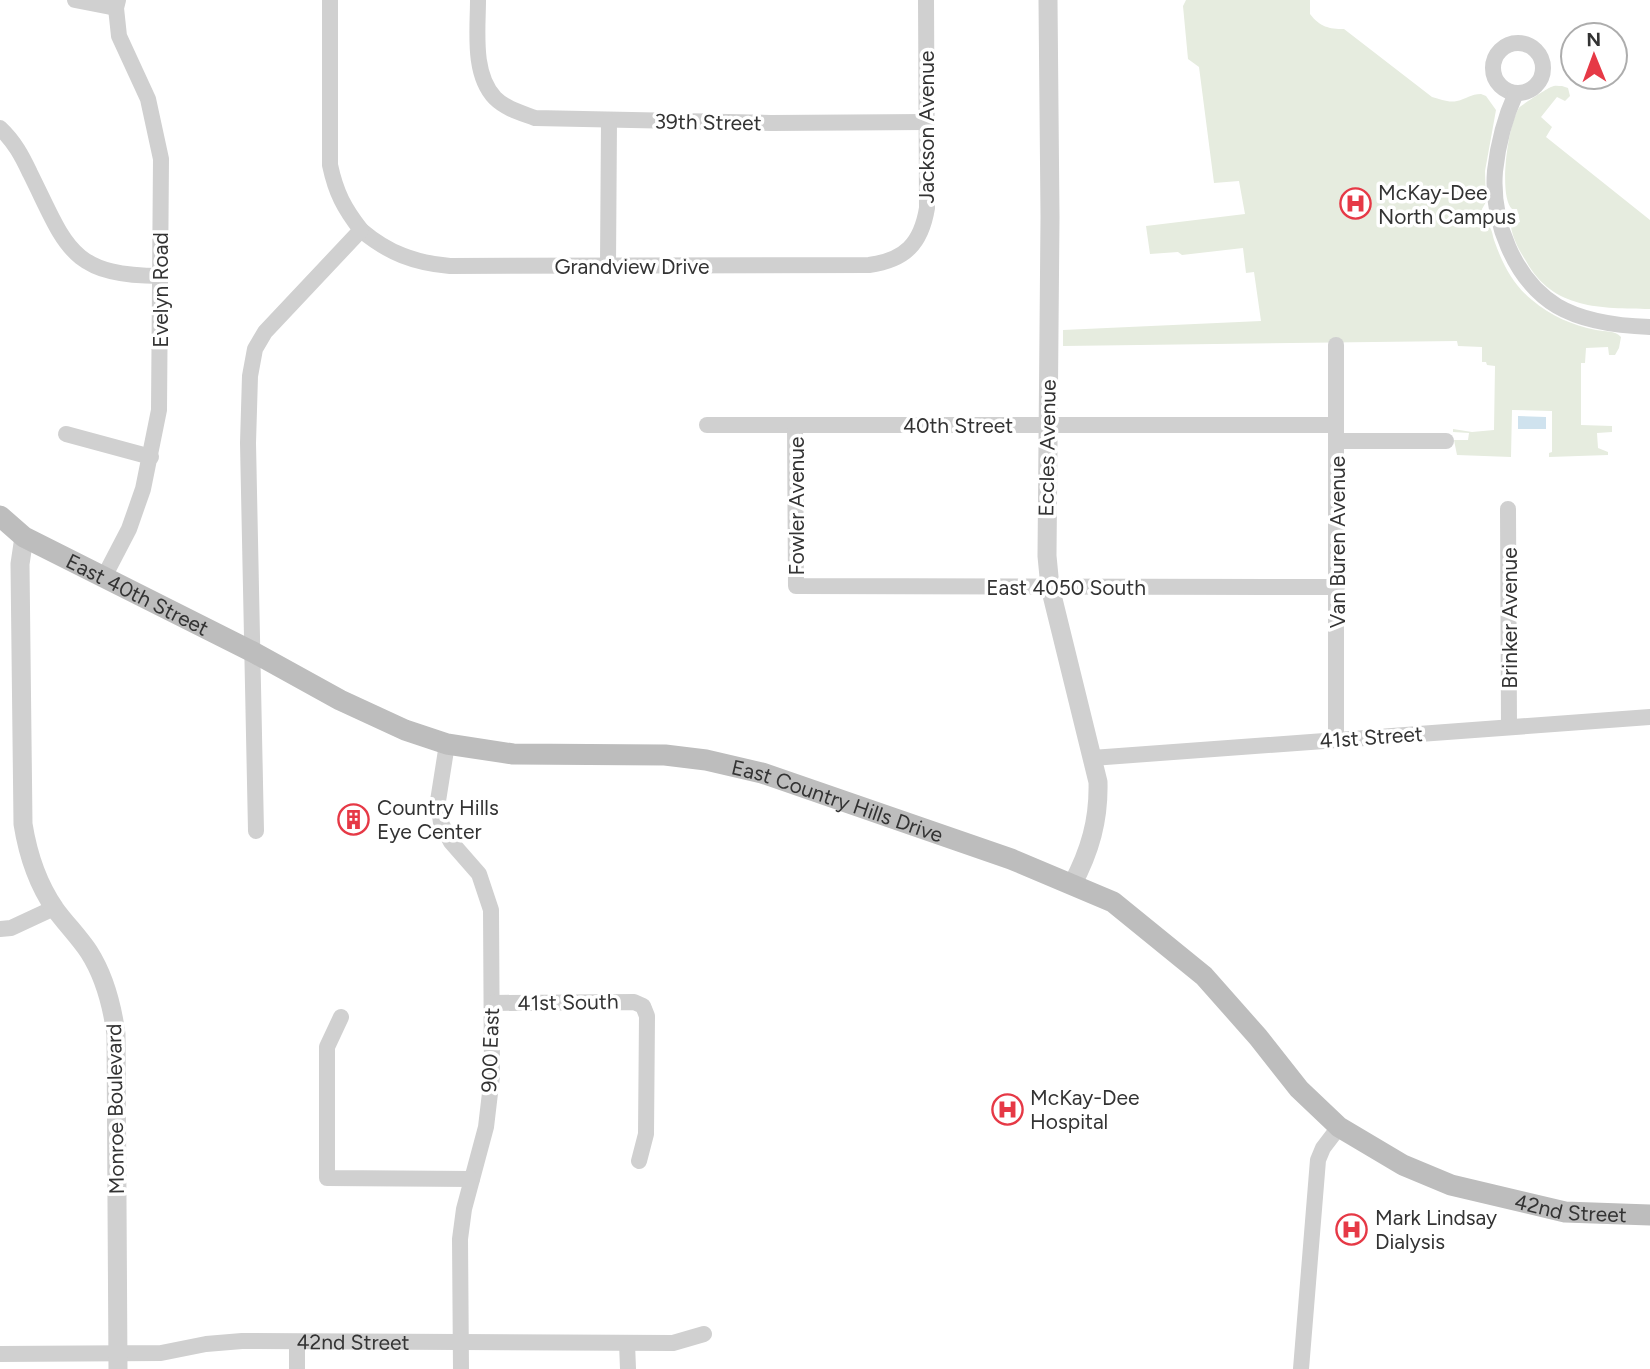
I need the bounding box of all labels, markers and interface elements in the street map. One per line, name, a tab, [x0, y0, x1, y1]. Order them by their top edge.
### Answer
north arrow	[1559, 21, 1629, 91]
text: N	[1586, 28, 1601, 51]
street label: Jackson Avenue	[914, 51, 939, 203]
street label: 39th Street	[654, 109, 762, 135]
place label: McKay-Dee North Campus	[1378, 180, 1516, 229]
hospital icon: McKay-Dee North Campus	[1338, 187, 1372, 221]
street label: Evelyn Road	[148, 232, 173, 348]
street label: Grandview Drive	[555, 254, 709, 279]
street label: Eccles Avenue	[1033, 379, 1061, 517]
street label: 40th Street	[903, 413, 1013, 438]
street label: Fowler Avenue	[784, 436, 809, 576]
street label: Van Buren Avenue	[1325, 456, 1350, 628]
street label: Brinker Avenue	[1497, 547, 1522, 689]
street label: East 40th Street	[62, 548, 213, 640]
street label: East 4050 South	[986, 575, 1146, 600]
street label: 41st Street	[1319, 721, 1424, 753]
street label: East Country Hills Drive	[729, 754, 947, 847]
place label: Country Hills Eye Center	[377, 795, 499, 844]
building icon: Country Hills Eye Center	[337, 802, 371, 836]
street label: 41st South	[517, 989, 619, 1015]
street label: 900 East	[476, 1007, 504, 1093]
street label: Monroe Boulevard	[101, 1023, 129, 1195]
place label: McKay-Dee Hospital	[1030, 1085, 1140, 1134]
hospital icon: McKay-Dee Hospital	[990, 1092, 1024, 1126]
street label: 42nd Street	[1512, 1188, 1627, 1227]
place label: Mark Lindsay Dialysis	[1375, 1205, 1497, 1254]
hospital icon: Mark Lindsay Dialysis	[1335, 1212, 1369, 1246]
street label: 42nd Street	[296, 1329, 410, 1354]

